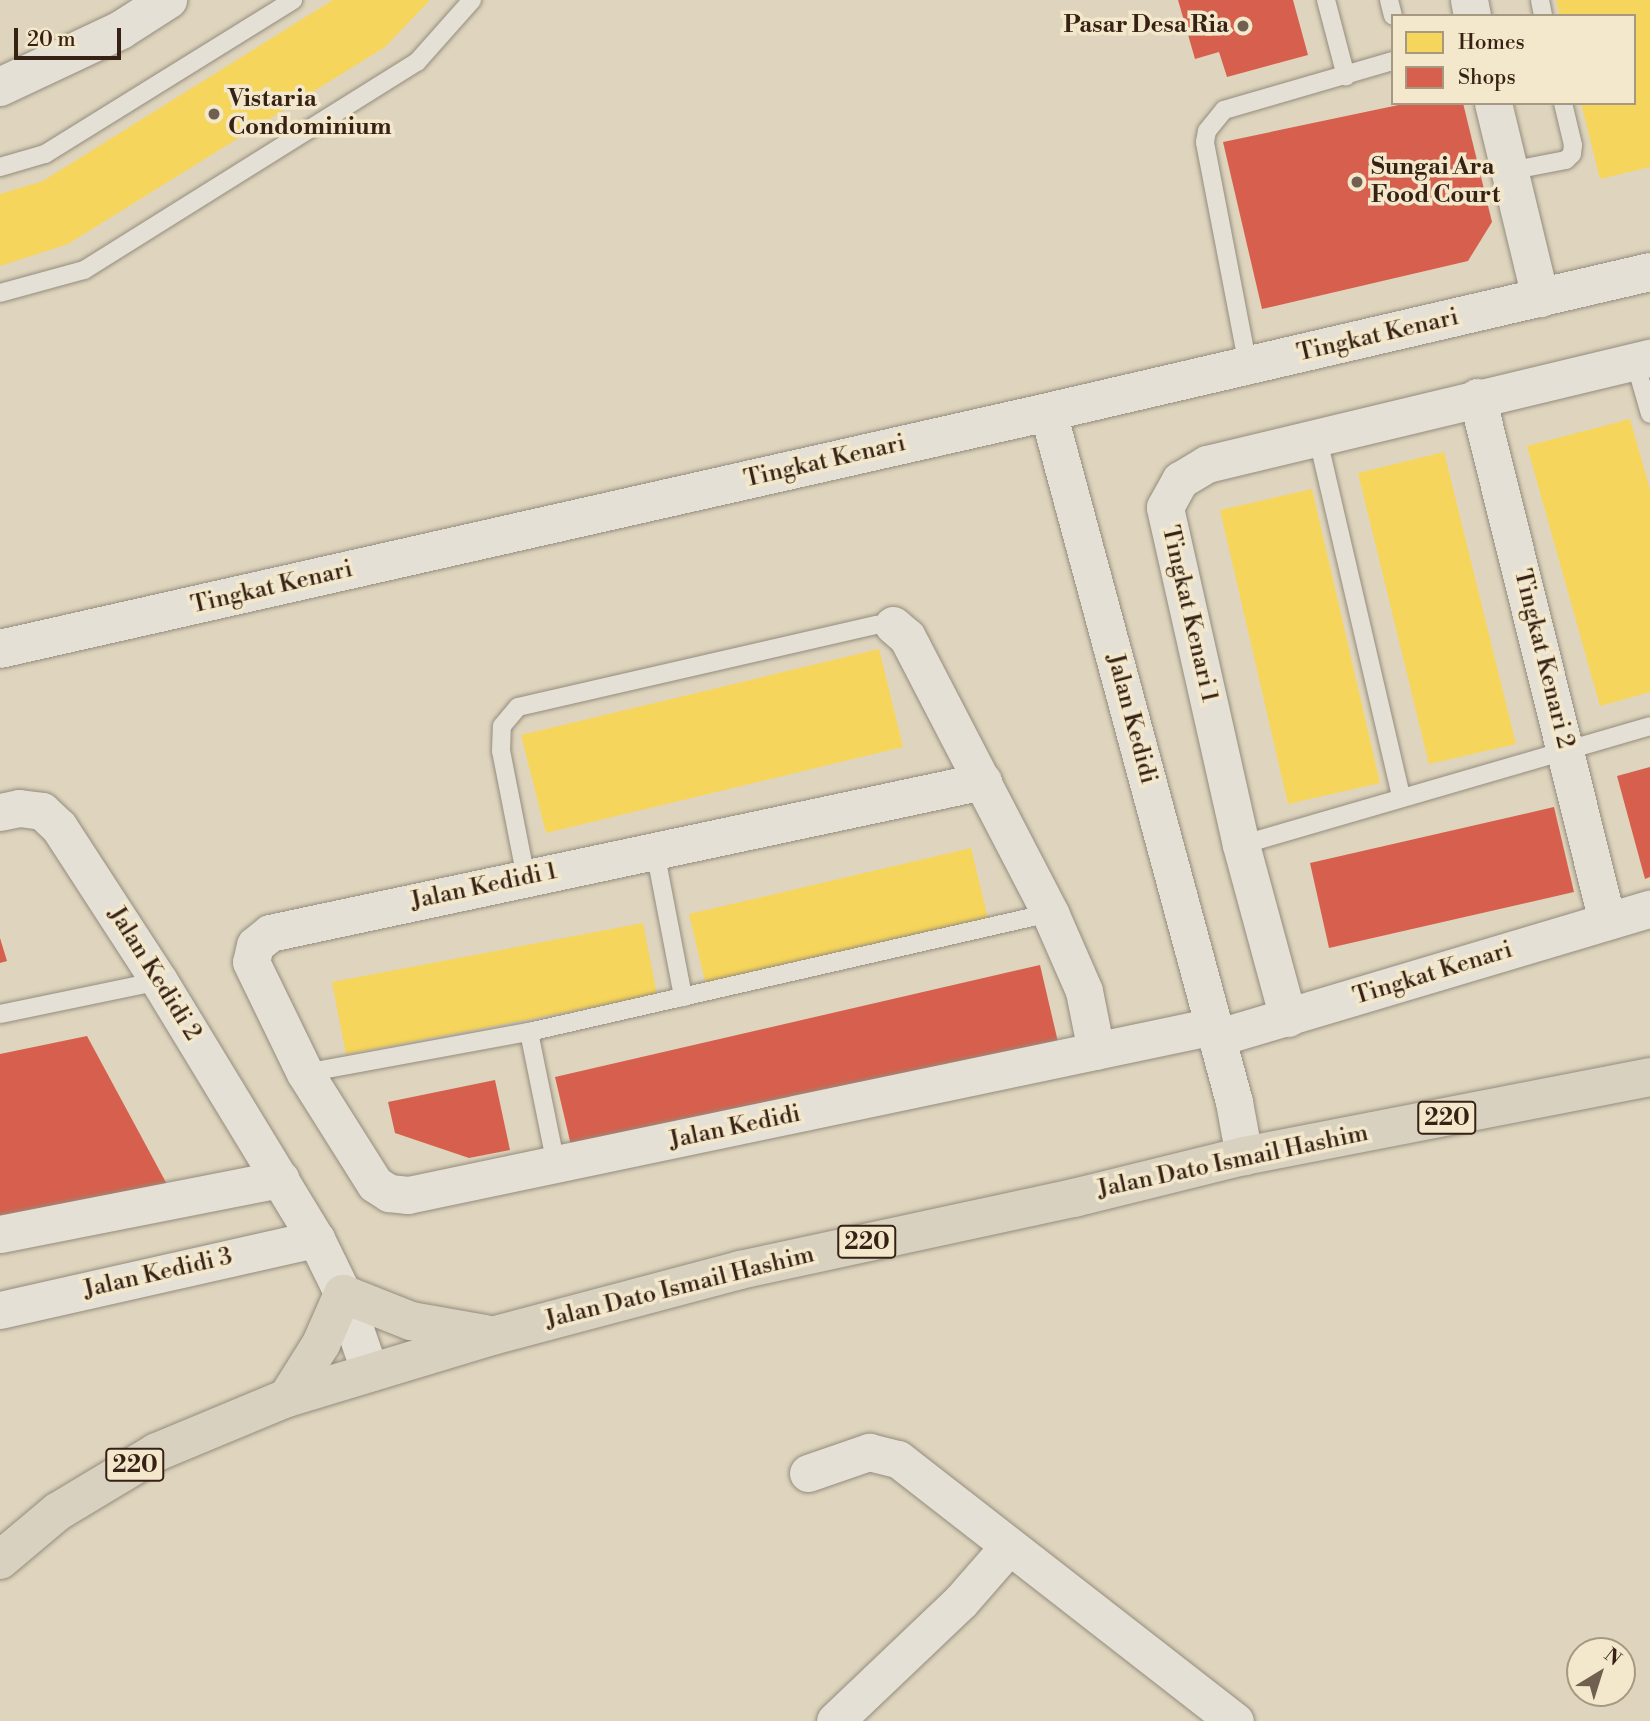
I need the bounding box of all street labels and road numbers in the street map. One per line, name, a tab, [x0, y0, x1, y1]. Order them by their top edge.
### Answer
street label: Tingkat Kenari	[1294, 303, 1462, 369]
street label: Tingkat Kenari	[741, 429, 909, 495]
street label: Tingkat Kenari 1	[1155, 523, 1223, 705]
street label: Tingkat Kenari	[188, 555, 356, 621]
street label: Tingkat Kenari 2	[1507, 566, 1579, 752]
street label: Jalan Kedidi	[1100, 651, 1162, 787]
street label: Jalan Kedidi 1	[408, 857, 560, 917]
street label: Jalan Kedidi 2	[101, 902, 207, 1046]
street label: Tingkat Kenari	[1350, 936, 1516, 1012]
road number: 220	[1417, 1098, 1477, 1138]
street label: Jalan Kedidi	[667, 1100, 803, 1156]
street label: Jalan Dato Ismail Hashim	[1095, 1119, 1371, 1205]
road number: 220	[837, 1222, 897, 1261]
street label: Jalan Dato Ismail Hashim	[543, 1241, 817, 1335]
street label: Jalan Kedidi 3	[81, 1243, 235, 1305]
road number: 220	[105, 1446, 165, 1484]

